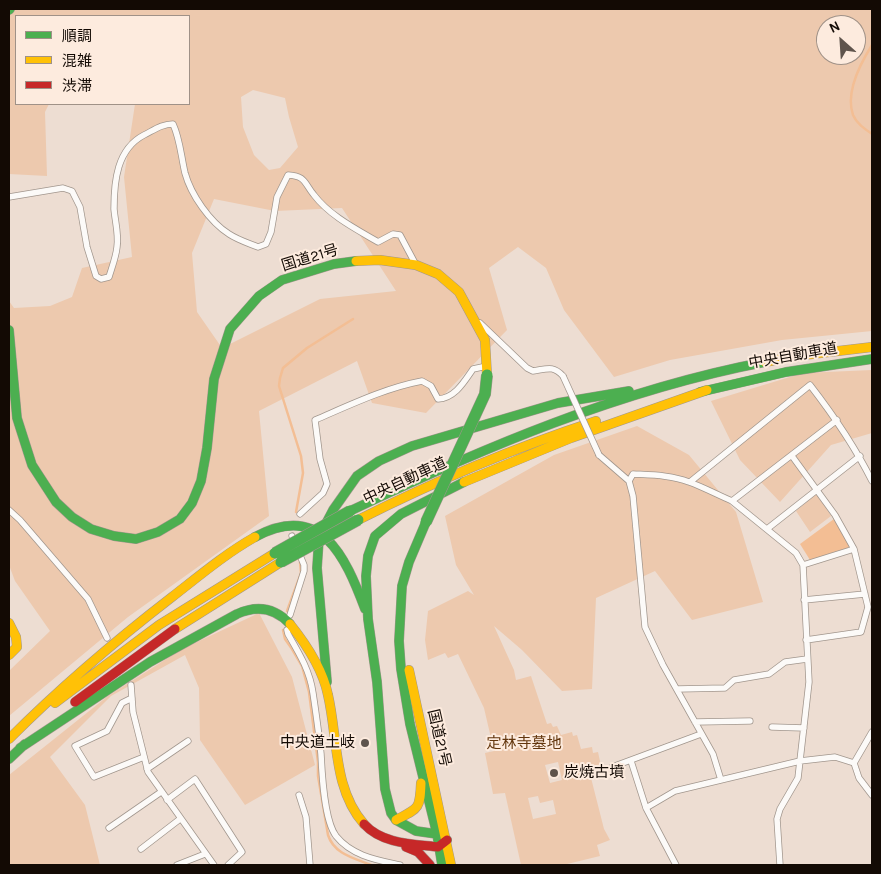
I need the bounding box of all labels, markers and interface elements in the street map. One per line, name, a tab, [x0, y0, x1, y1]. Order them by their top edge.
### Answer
legend	[15, 15, 190, 105]
north arrow	[816, 15, 866, 65]
text: N	[826, 17, 843, 37]
text: 順調	[62, 27, 92, 45]
text: 混雑	[62, 52, 92, 70]
text: 渋滞	[62, 77, 92, 95]
street label: 国道21号	[279, 241, 341, 275]
street label: 中央自動車道	[747, 339, 839, 373]
street label: 中央自動車道	[360, 454, 450, 508]
street label: 国道21号	[424, 707, 454, 769]
place label: 中央道土岐	[280, 734, 355, 752]
park label: 定林寺墓地	[487, 735, 561, 753]
marker: 中央道土岐	[359, 737, 371, 749]
place label: 炭焼古墳	[564, 764, 624, 782]
marker: 炭焼古墳	[548, 767, 560, 779]

